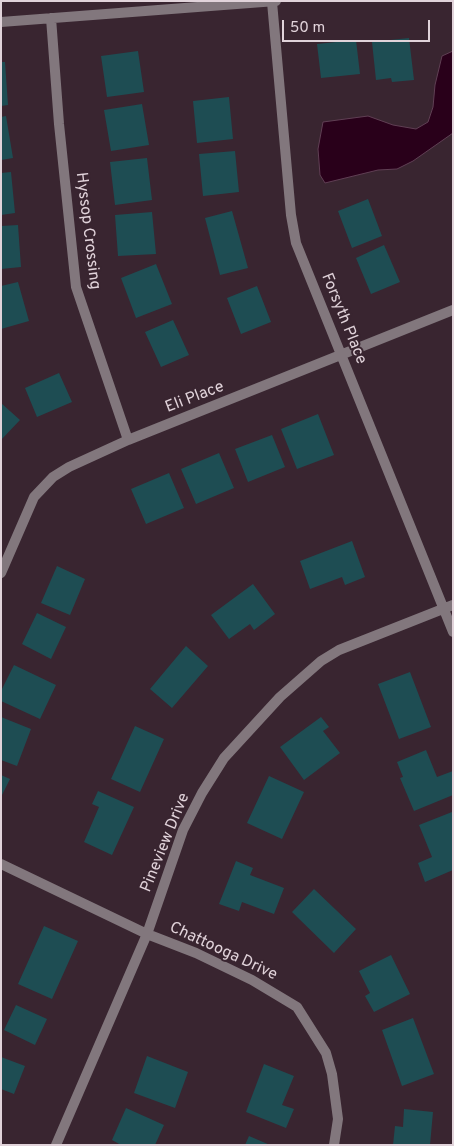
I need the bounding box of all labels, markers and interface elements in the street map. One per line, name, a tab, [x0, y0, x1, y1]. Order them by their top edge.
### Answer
scale bar	[284, 10, 432, 42]
text: 50 m	[290, 19, 325, 38]
street label: Hyssop Crossing	[70, 171, 104, 291]
street label: Forsyth Place	[316, 271, 370, 367]
street label: Eli Place	[163, 378, 227, 418]
street label: Pineview Drive	[137, 791, 195, 895]
street label: Chattooga Drive	[166, 919, 280, 985]

